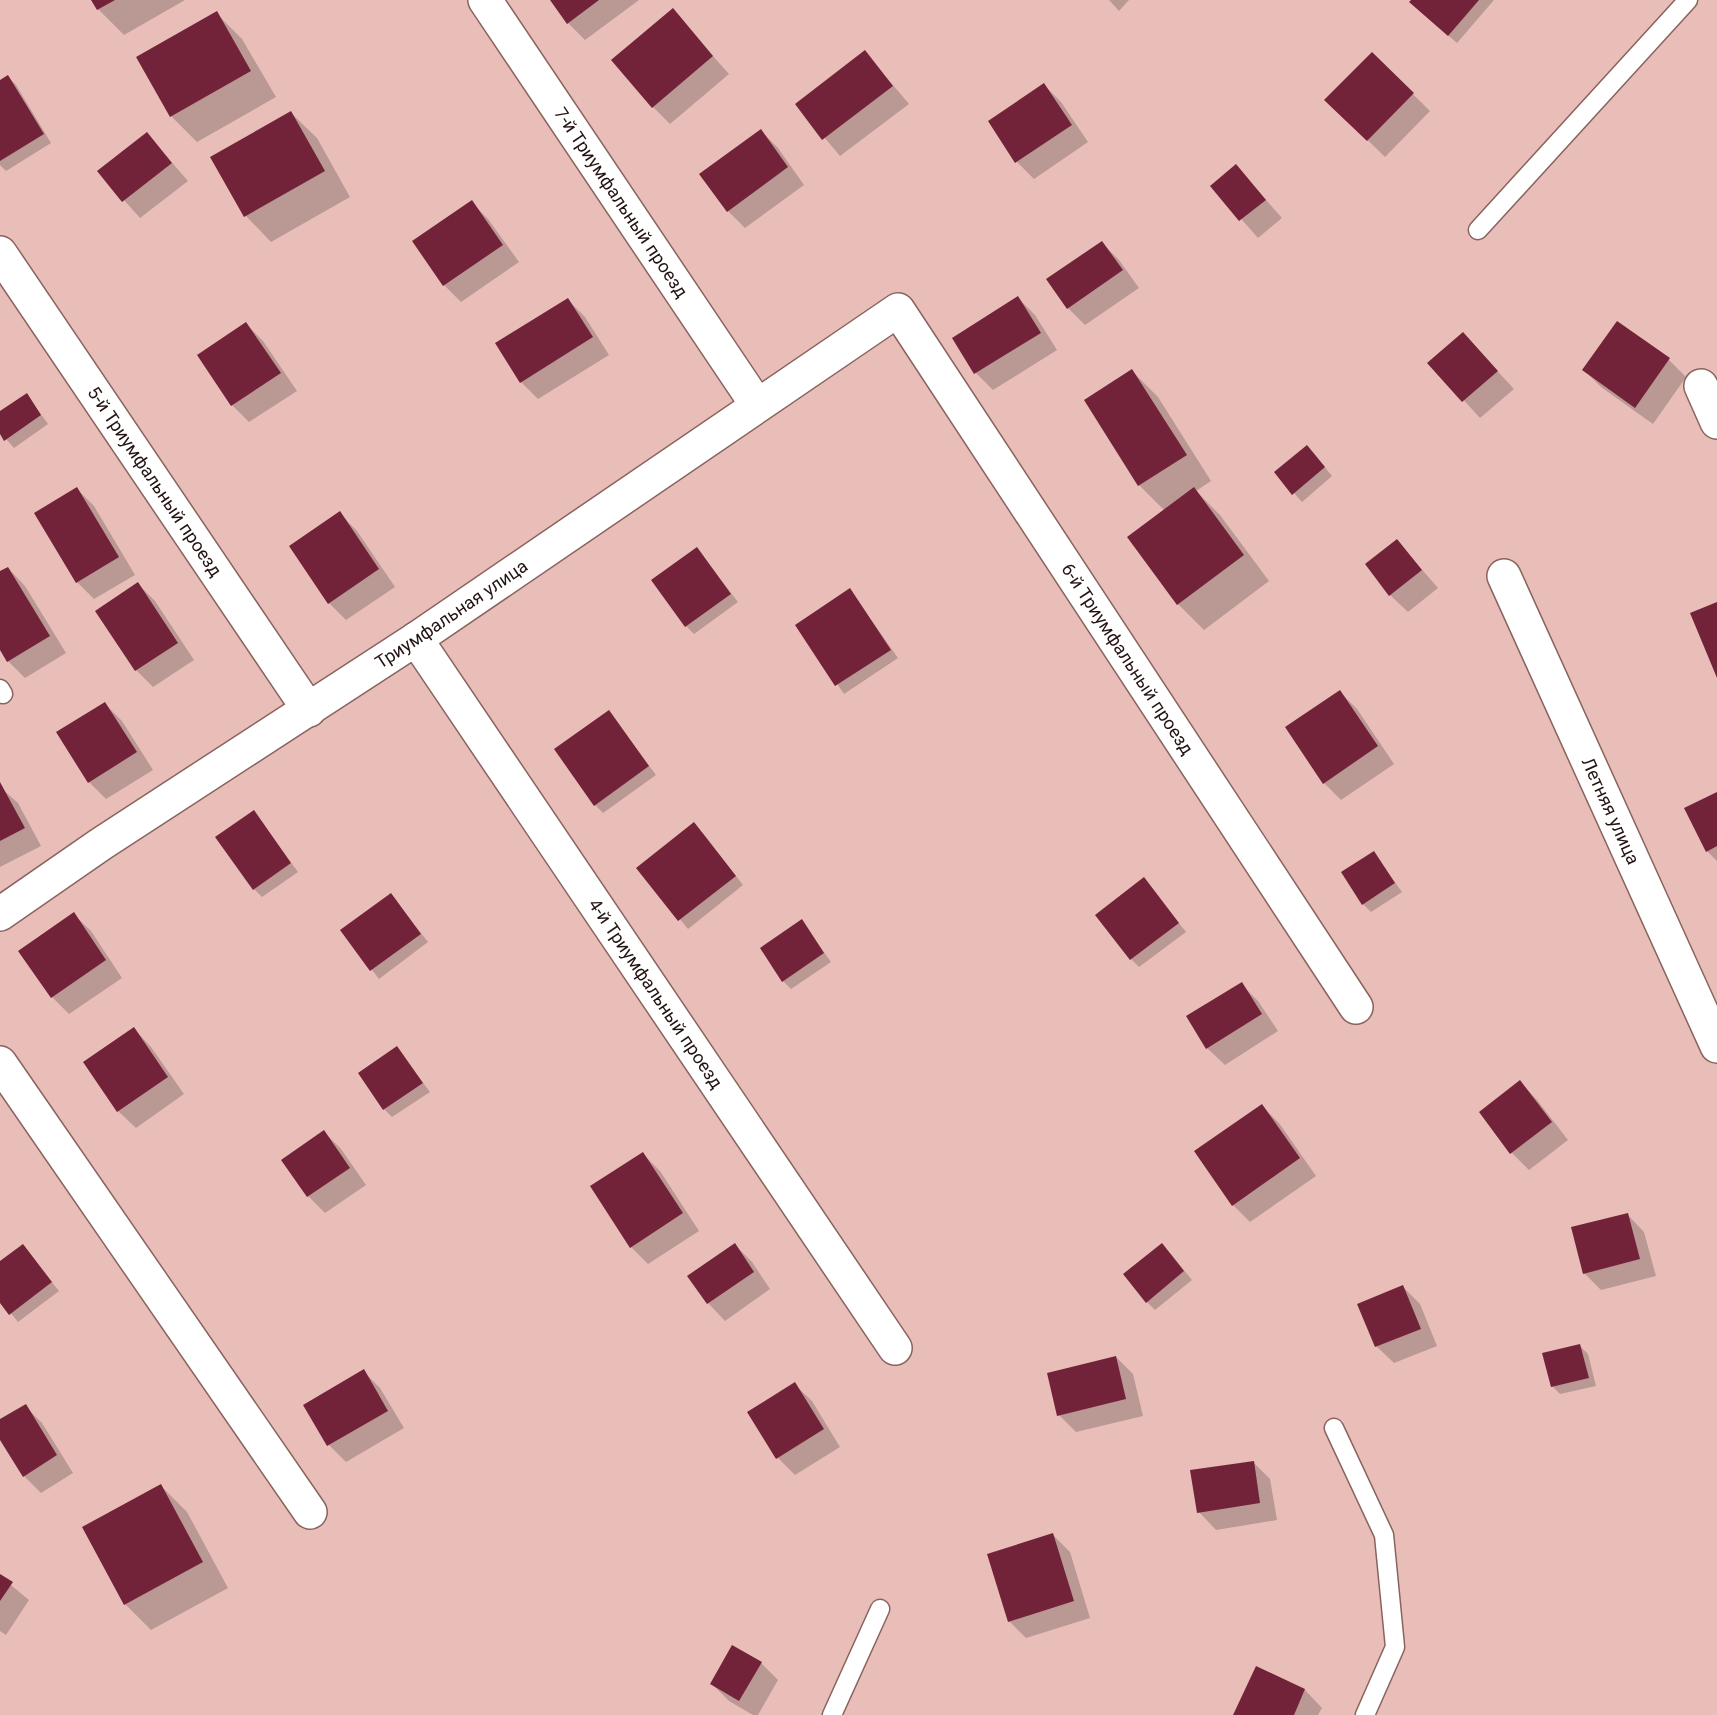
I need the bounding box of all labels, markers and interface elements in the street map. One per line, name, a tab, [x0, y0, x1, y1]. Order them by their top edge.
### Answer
street label: 7-й Триумфальный проезд	[550, 103, 693, 301]
street label: 5-й Триумфальный проезд	[83, 383, 227, 580]
street label: Триумфальная улица	[371, 555, 531, 673]
street label: 6-й Триумфальный проезд	[1057, 559, 1198, 758]
street label: Летняя улица	[1578, 754, 1644, 867]
street label: 4-й Триумфальный проезд	[584, 895, 728, 1092]

